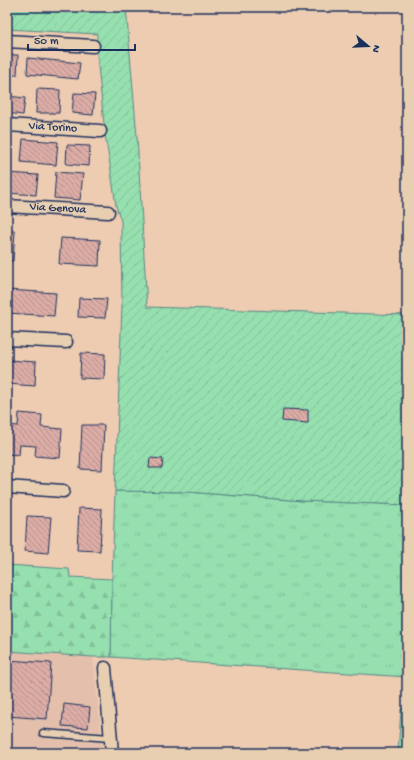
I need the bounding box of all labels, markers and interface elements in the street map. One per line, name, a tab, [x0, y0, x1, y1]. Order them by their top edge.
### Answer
scale bar	[28, 26, 135, 52]
north arrow	[348, 26, 388, 66]
text: 50 m	[34, 35, 59, 49]
text: N	[369, 43, 382, 54]
street label: Via Torino	[27, 119, 78, 137]
street label: Via Genova	[28, 200, 87, 218]

